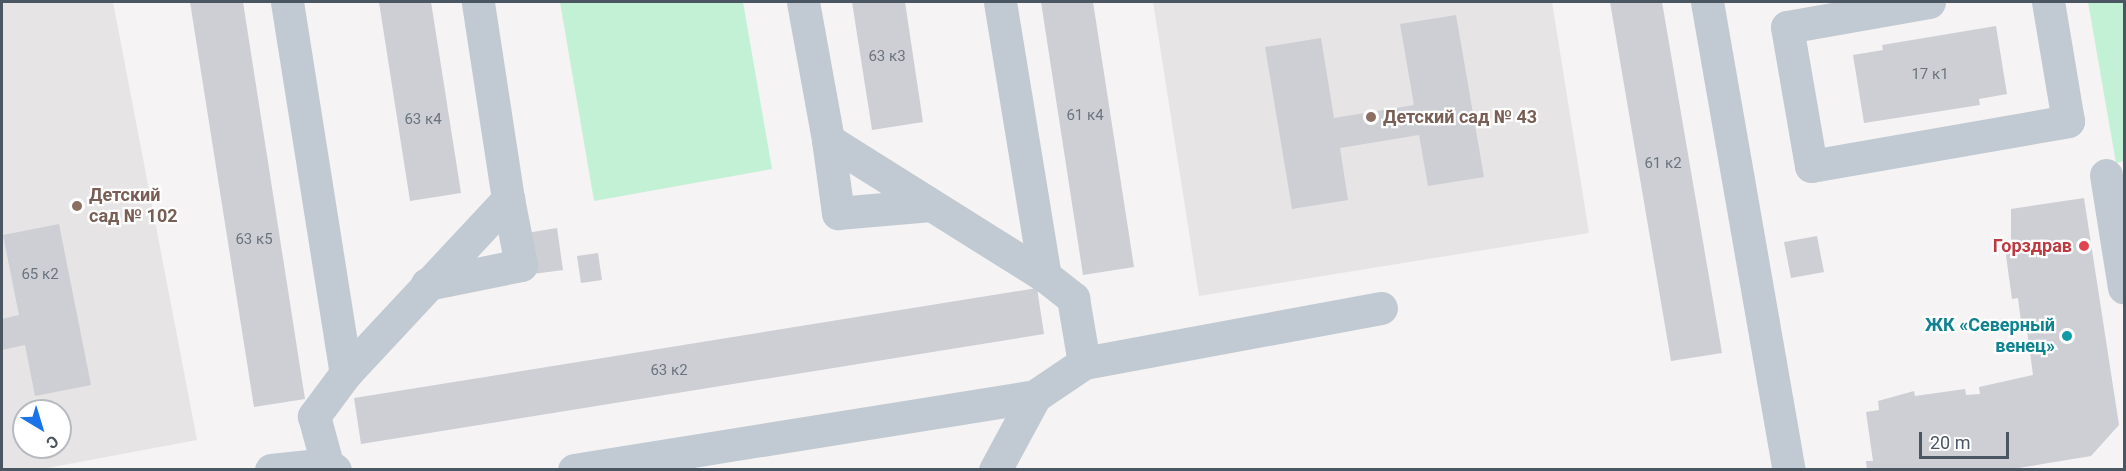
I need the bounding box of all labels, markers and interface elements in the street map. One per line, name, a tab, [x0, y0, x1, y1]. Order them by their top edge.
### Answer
house number: 63 к3	[868, 48, 906, 66]
house number: 17 к1	[1911, 66, 1949, 84]
place label: Детский сад № 43	[1383, 106, 1537, 128]
house number: 61 к4	[1066, 107, 1104, 125]
marker: Детский сад № 43	[1364, 110, 1378, 124]
house number: 63 к4	[404, 111, 442, 129]
house number: 61 к2	[1644, 155, 1682, 173]
place label: Детский сад № 102	[89, 185, 178, 228]
marker: Детский сад № 102	[70, 199, 84, 213]
house number: 63 к5	[235, 231, 273, 249]
place label: Горздрав	[1993, 235, 2072, 257]
marker: Горздрав	[2077, 239, 2091, 253]
house number: 65 к2	[21, 266, 59, 284]
place label: ЖК «Северный венец»	[1925, 315, 2055, 358]
marker: ЖК «Северный венец»	[2060, 329, 2074, 343]
house number: 63 к2	[650, 362, 688, 380]
north arrow	[12, 399, 72, 459]
scale bar	[1922, 420, 2012, 458]
text: С	[42, 431, 62, 453]
text: 20 m	[1930, 432, 1970, 453]

